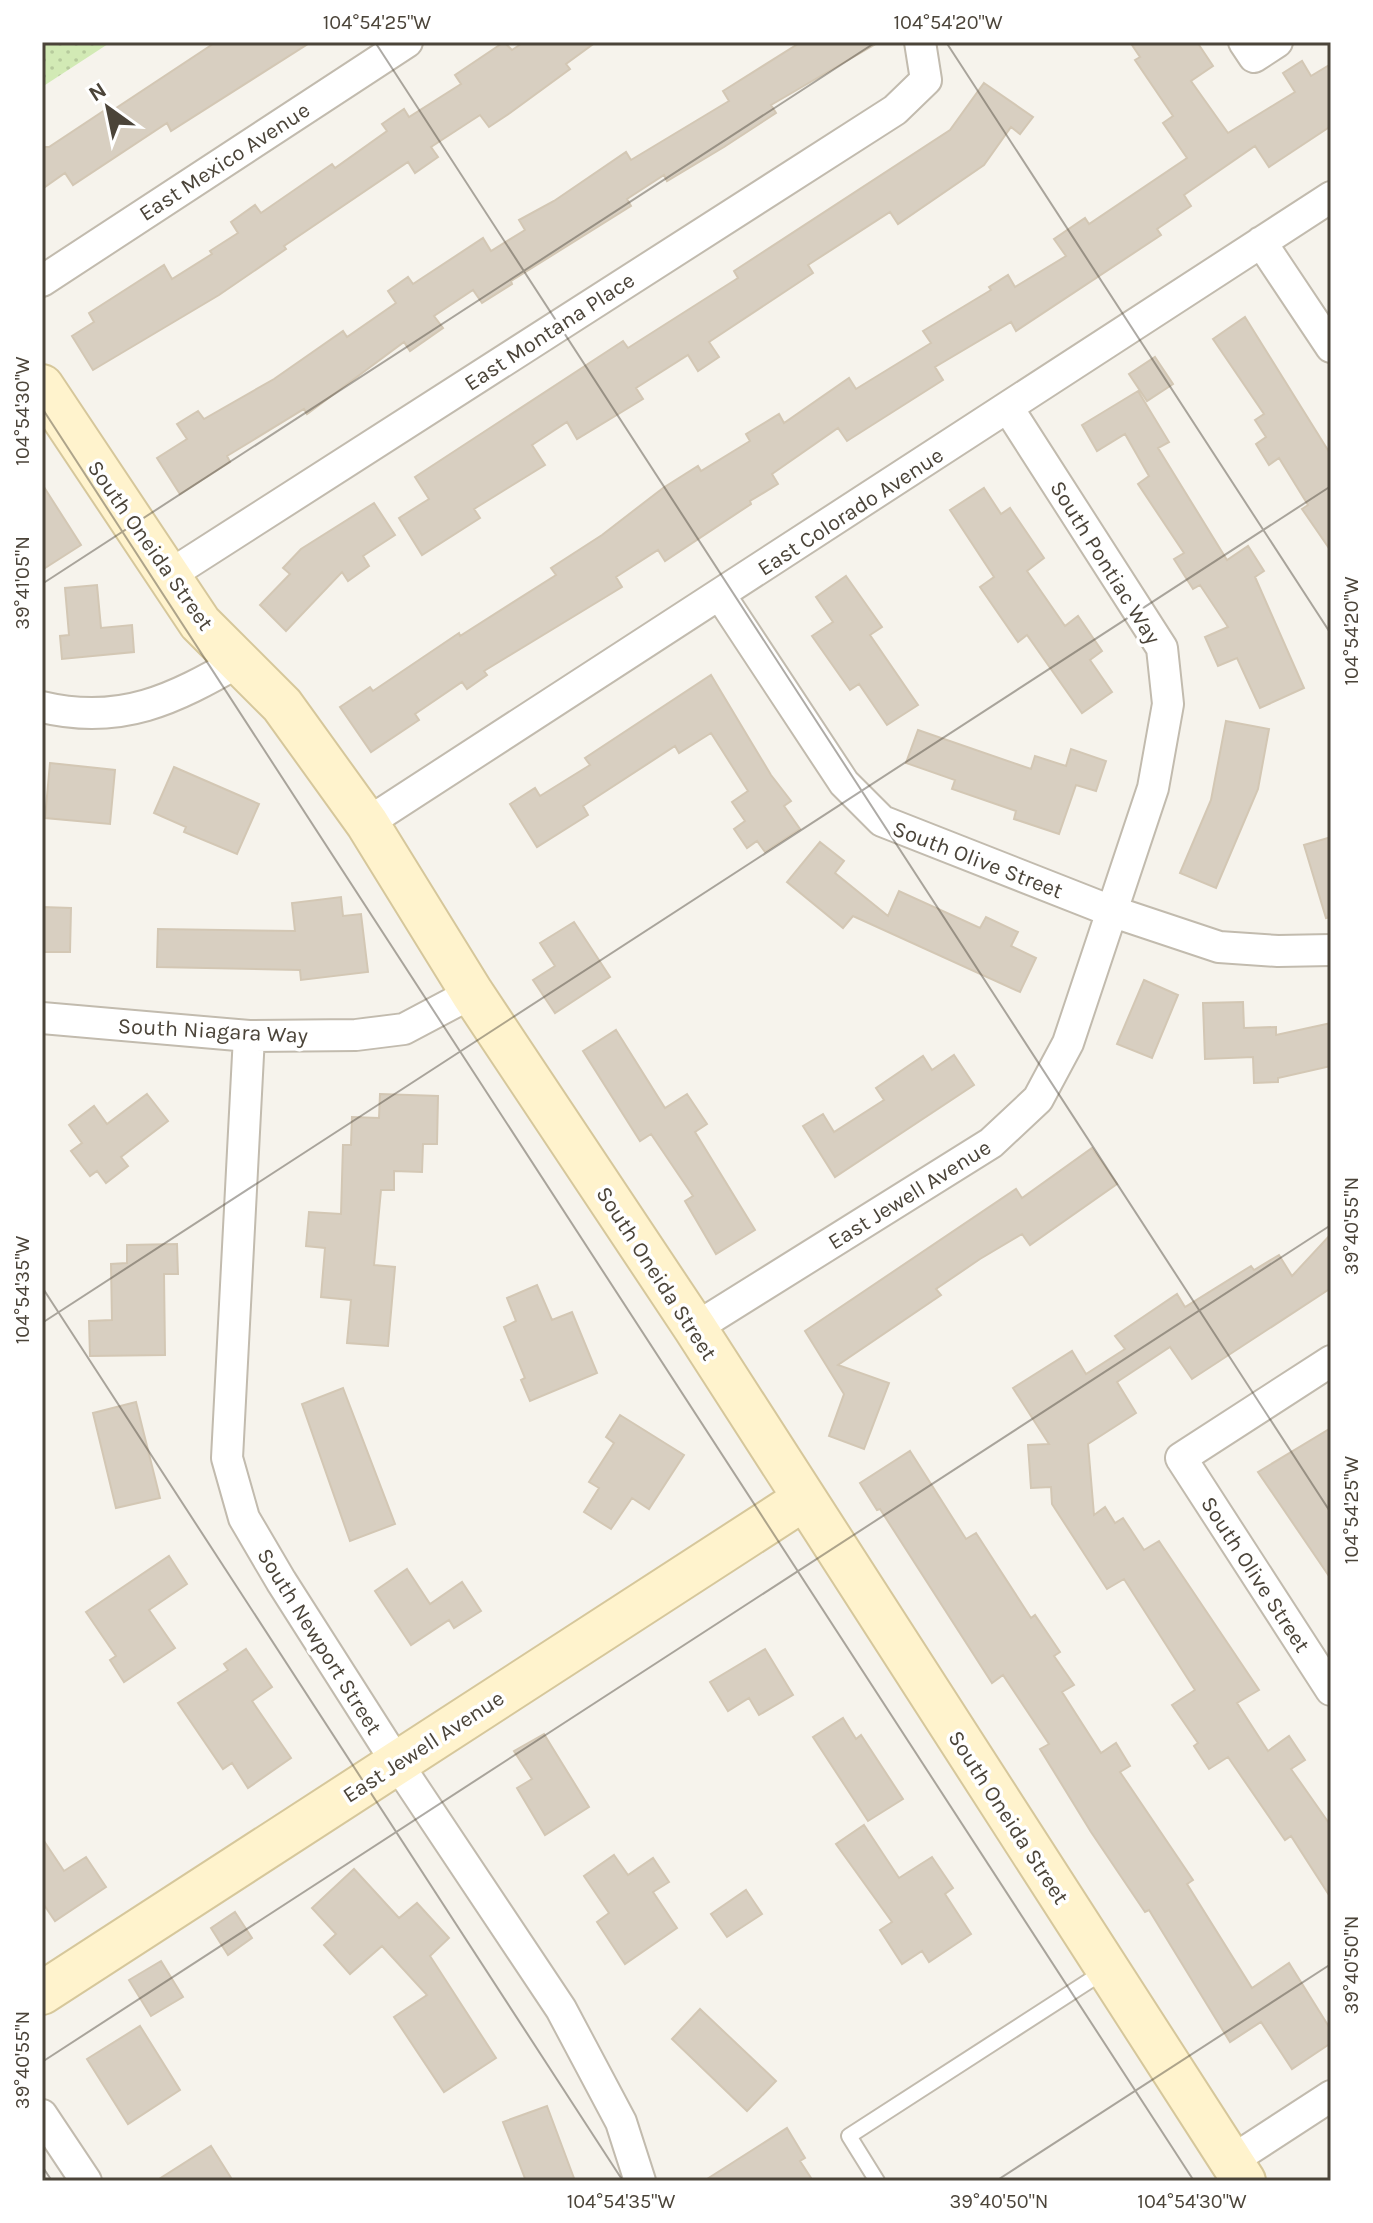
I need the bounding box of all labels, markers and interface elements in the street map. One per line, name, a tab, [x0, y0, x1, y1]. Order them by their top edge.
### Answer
text: 104°54'25"W	[323, 11, 431, 34]
text: 104°54'20"W	[893, 11, 1003, 34]
north arrow	[68, 68, 148, 148]
text: N	[84, 77, 111, 107]
street label: East Mexico Avenue	[134, 97, 315, 227]
street label: East Montana Place	[460, 267, 639, 397]
text: 104°54'30"W	[11, 356, 34, 466]
street label: East Colorado Avenue	[753, 442, 948, 582]
street label: South Oneida Street	[82, 456, 219, 636]
street label: South Pontiac Way	[1044, 476, 1166, 649]
text: 39°41'05"N	[11, 536, 34, 630]
text: 104°54'20"W	[1340, 576, 1363, 686]
street label: South Olive Street	[889, 815, 1066, 904]
street label: South Niagara Way	[117, 1013, 309, 1049]
street label: East Jewell Avenue	[823, 1134, 996, 1255]
text: 39°40'55"N	[1340, 1177, 1363, 1275]
street label: South Oneida Street	[590, 1182, 722, 1365]
text: 104°54'35"W	[11, 1236, 34, 1344]
text: 104°54'25"W	[1340, 1456, 1363, 1564]
street label: South Olive Street	[1195, 1492, 1315, 1657]
street label: South Newport Street	[251, 1544, 387, 1739]
street label: East Jewell Avenue	[338, 1685, 509, 1809]
street label: South Oneida Street	[942, 1726, 1074, 1909]
text: 39°40'50"N	[1340, 1916, 1363, 2014]
text: 39°40'55"N	[11, 2011, 34, 2109]
text: 104°54'35"W	[567, 2190, 675, 2213]
text: 39°40'50"N	[950, 2190, 1048, 2213]
text: 104°54'30"W	[1137, 2190, 1247, 2213]

